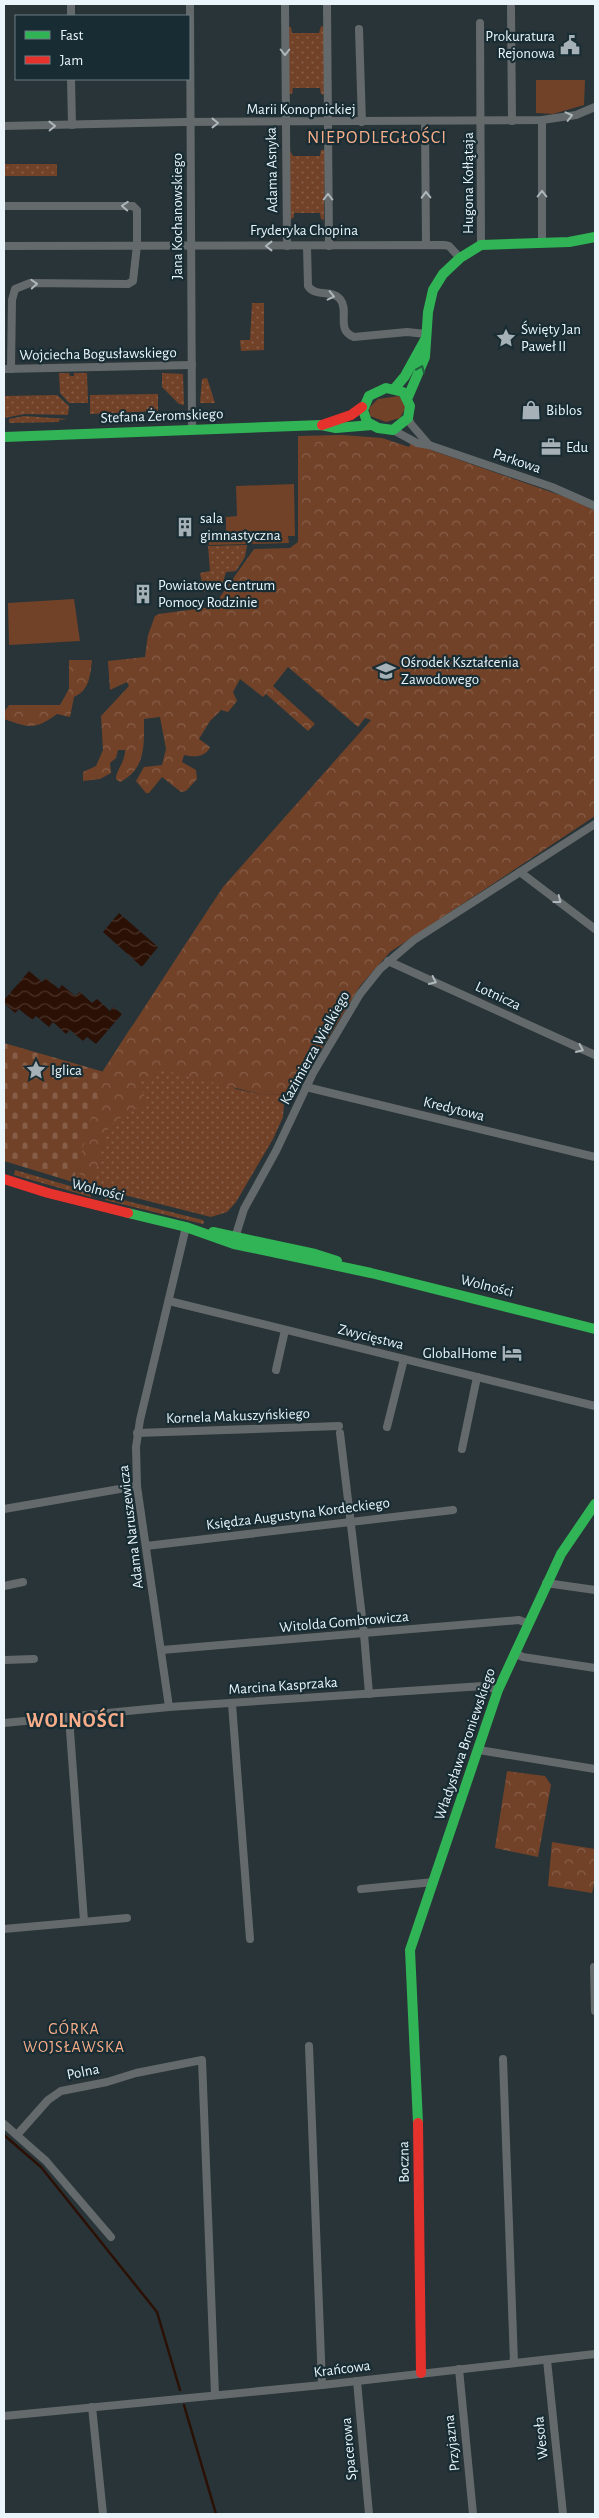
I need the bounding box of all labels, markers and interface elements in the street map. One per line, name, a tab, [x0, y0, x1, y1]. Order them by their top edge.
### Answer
legend	[15, 15, 190, 80]
text: Fast	[60, 28, 84, 43]
place label: Prokuratura Rejonowa	[485, 29, 555, 61]
public building icon: Prokuratura Rejonowa	[559, 34, 581, 56]
one-way arrow	[280, 49, 290, 57]
text: Jam	[60, 53, 83, 68]
street label: Marii Konopnickiej	[246, 102, 356, 117]
one-way arrow	[565, 111, 574, 122]
one-way arrow	[212, 118, 219, 128]
one-way arrow	[49, 121, 57, 131]
district label: NIEPODLEGŁOŚCI	[307, 126, 447, 147]
street label: Adama Asnyka	[264, 127, 280, 213]
street label: Hugona Kołłątaja	[461, 132, 476, 234]
street label: Jana Kochanowskiego	[170, 153, 185, 279]
one-way arrow	[537, 190, 547, 198]
one-way arrow	[421, 191, 431, 199]
one-way arrow	[323, 193, 333, 200]
one-way arrow	[121, 201, 129, 212]
street label: Fryderyka Chopina	[250, 223, 358, 238]
one-way arrow	[265, 241, 272, 251]
one-way arrow	[31, 278, 39, 289]
one-way arrow	[326, 290, 335, 301]
place label: Święty Jan Paweł II	[521, 320, 581, 354]
place icon: Święty Jan Paweł II	[495, 327, 517, 349]
street label: Wojciecha Bogusławskiego	[19, 345, 177, 363]
one-way arrow	[414, 365, 425, 374]
shop icon: Biblos	[520, 399, 542, 421]
place label: Biblos	[546, 403, 582, 418]
street label: Stefana Żeromskiego	[100, 404, 224, 426]
office icon: Edu	[540, 436, 562, 458]
place label: Edu	[566, 440, 589, 455]
street label: Parkowa	[491, 446, 543, 476]
place label: sala gimnastyczna	[200, 511, 281, 543]
building icon: sala gimnastyczna	[174, 516, 196, 538]
place label: Powiatowe Centrum Pomocy Rodzinie	[158, 578, 275, 610]
building icon: Powiatowe Centrum Pomocy Rodzinie	[132, 583, 154, 605]
place label: Ośrodek Kształcenia Zawodowego	[401, 655, 519, 687]
school or university icon: Ośrodek Kształcenia Zawodowego	[375, 660, 397, 682]
one-way arrow	[552, 895, 561, 903]
one-way arrow	[428, 975, 437, 985]
street label: Lotnicza	[473, 979, 523, 1013]
street label: Kazimierza Wielkiego	[278, 989, 352, 1107]
one-way arrow	[575, 1042, 584, 1053]
place icon: Iglica	[25, 1059, 47, 1081]
place label: Iglica	[51, 1063, 82, 1078]
street label: Kredytowa	[422, 1094, 486, 1124]
street label: Wolności	[70, 1176, 126, 1204]
street label: Wolności	[459, 1272, 515, 1300]
street label: Zwycięstwa	[336, 1322, 406, 1352]
hotel icon: GlobalHome	[501, 1342, 523, 1364]
place label: GlobalHome	[423, 1346, 497, 1361]
street label: Kornela Makuszyńskiego	[166, 1406, 310, 1426]
street label: Adama Naruszewicza	[116, 1464, 146, 1590]
street label: Księdza Augustyna Kordeckiego	[205, 1495, 391, 1533]
street label: Witolda Gombrowicza	[279, 1609, 409, 1635]
street label: Władysława Broniewskiego	[432, 1666, 498, 1822]
street label: Marcina Kasprzaka	[228, 1675, 338, 1697]
district label: WOLNOŚCI	[26, 1707, 126, 1731]
district label: GÓRKA WOJSŁAWSKA	[23, 2019, 125, 2055]
street label: Polna	[65, 2061, 101, 2083]
street label: Boczna	[396, 2141, 412, 2183]
street label: Krańcowa	[313, 2358, 371, 2380]
street label: Przyjazna	[442, 2414, 462, 2472]
street label: Wesoła	[531, 2416, 551, 2460]
street label: Spacerowa	[339, 2417, 359, 2481]

